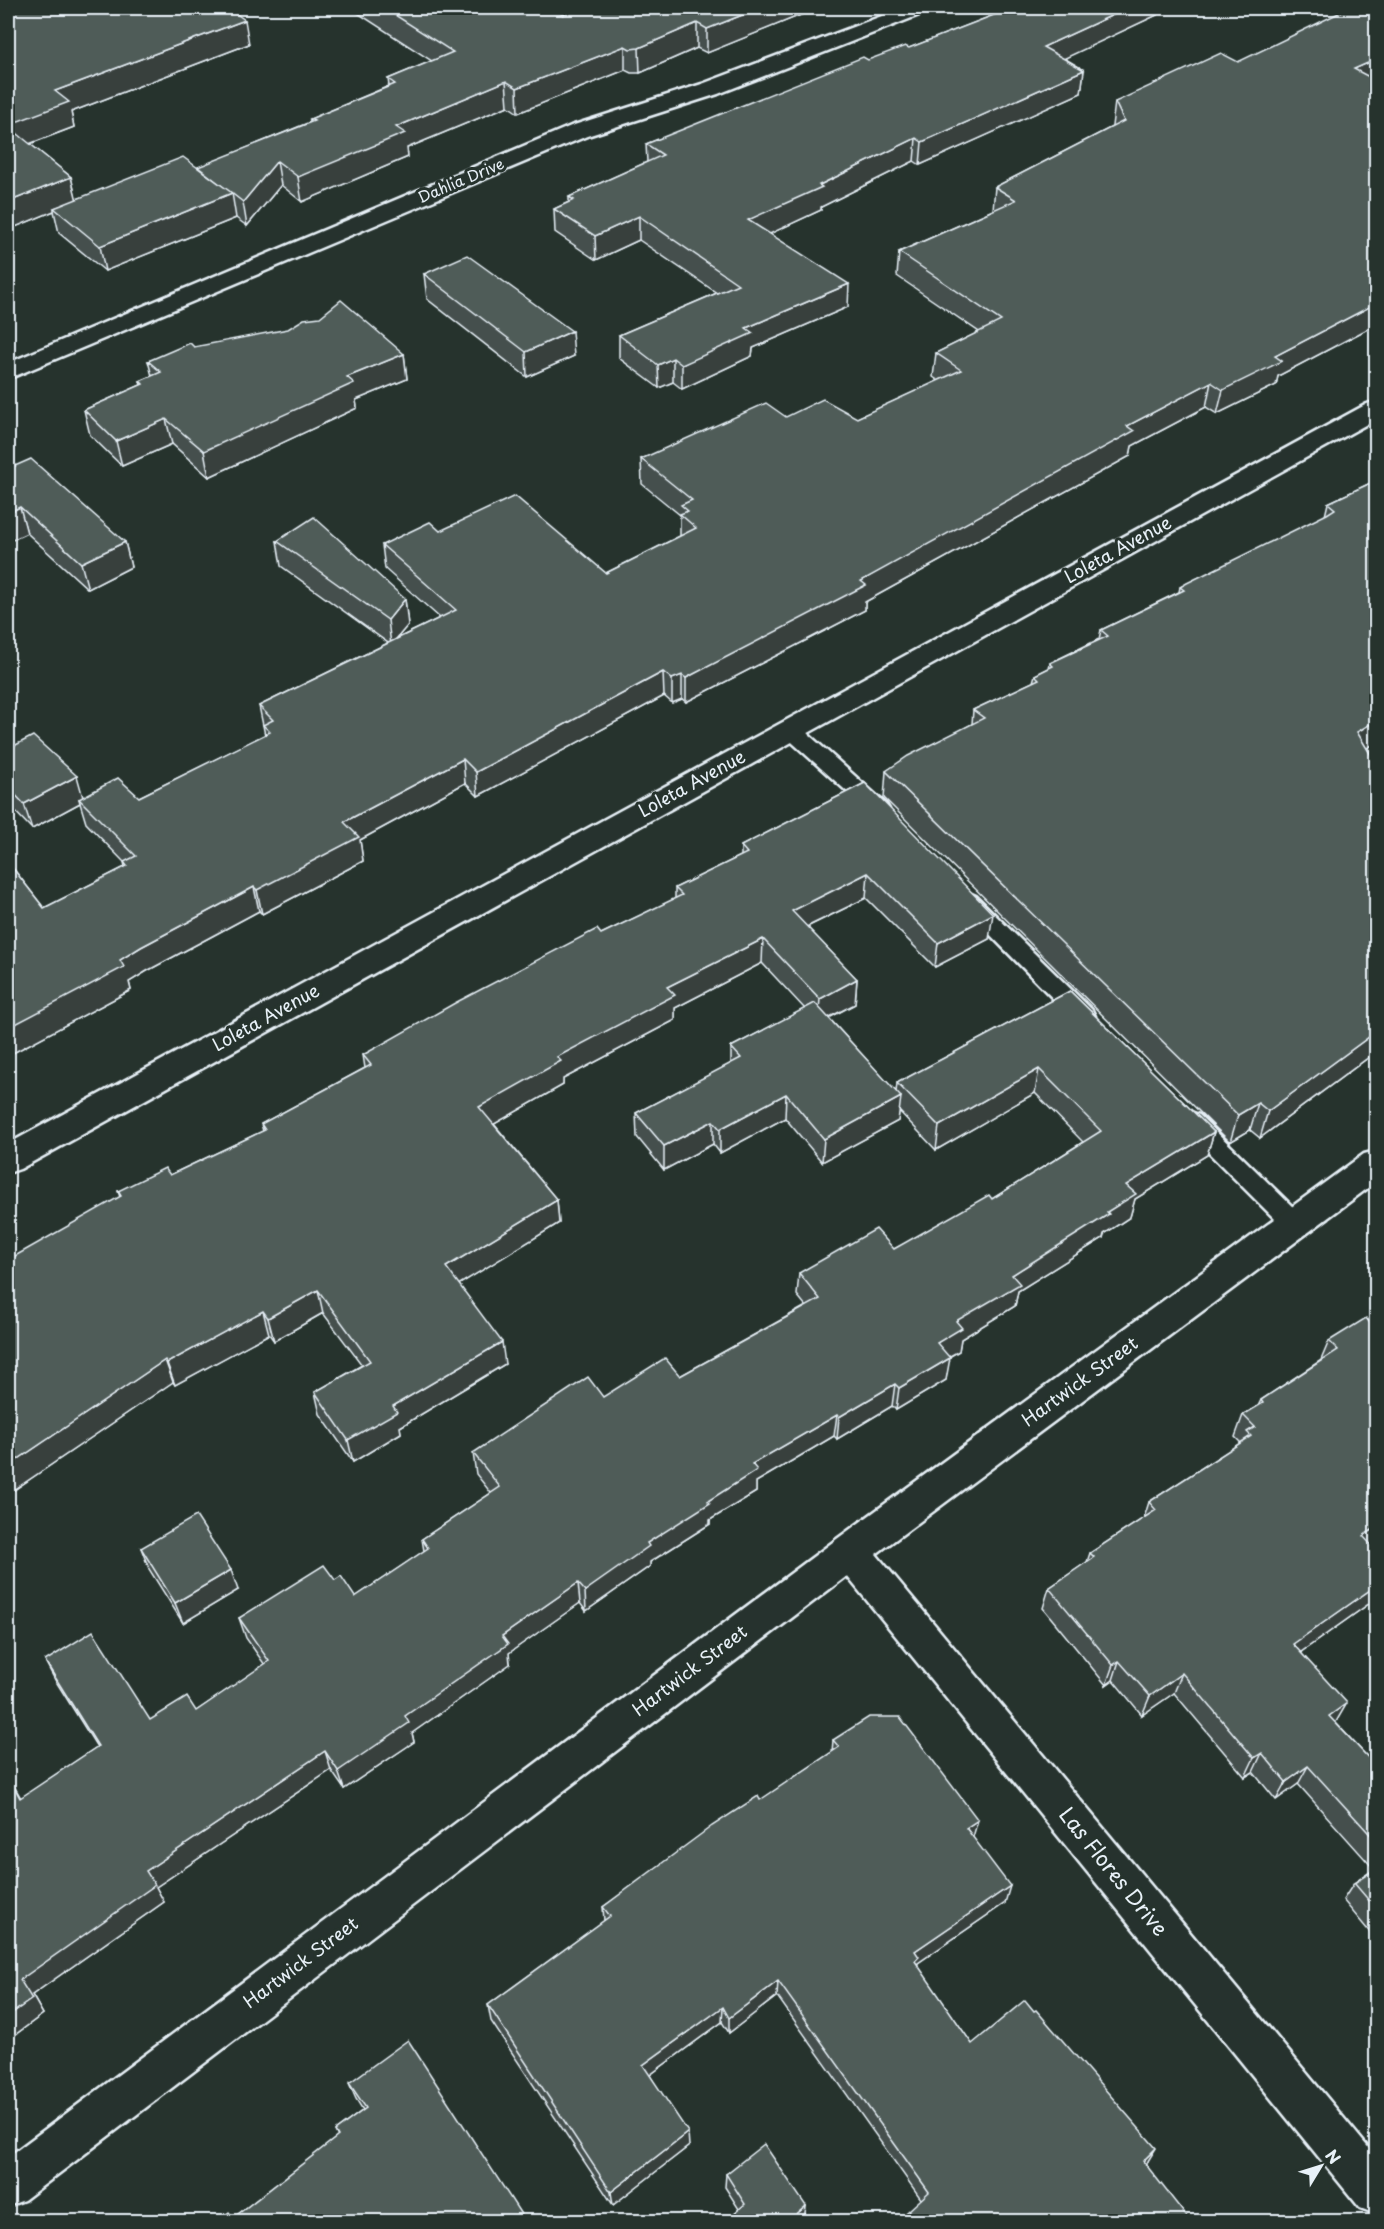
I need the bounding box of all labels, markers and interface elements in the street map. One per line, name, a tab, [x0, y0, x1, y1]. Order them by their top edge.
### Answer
street label: Dahlia Drive	[414, 151, 507, 208]
street label: Loleta Avenue	[1059, 508, 1176, 589]
street label: Loleta Avenue	[633, 742, 750, 823]
street label: Loleta Avenue	[207, 976, 324, 1057]
street label: Hartwick Street	[1015, 1329, 1143, 1432]
street label: Hartwick Street	[626, 1617, 752, 1722]
street label: Las Flores Drive	[1052, 1799, 1177, 1942]
street label: Hartwick Street	[237, 1909, 363, 2014]
north arrow	[1291, 2136, 1351, 2196]
text: N	[1320, 2144, 1347, 2169]

